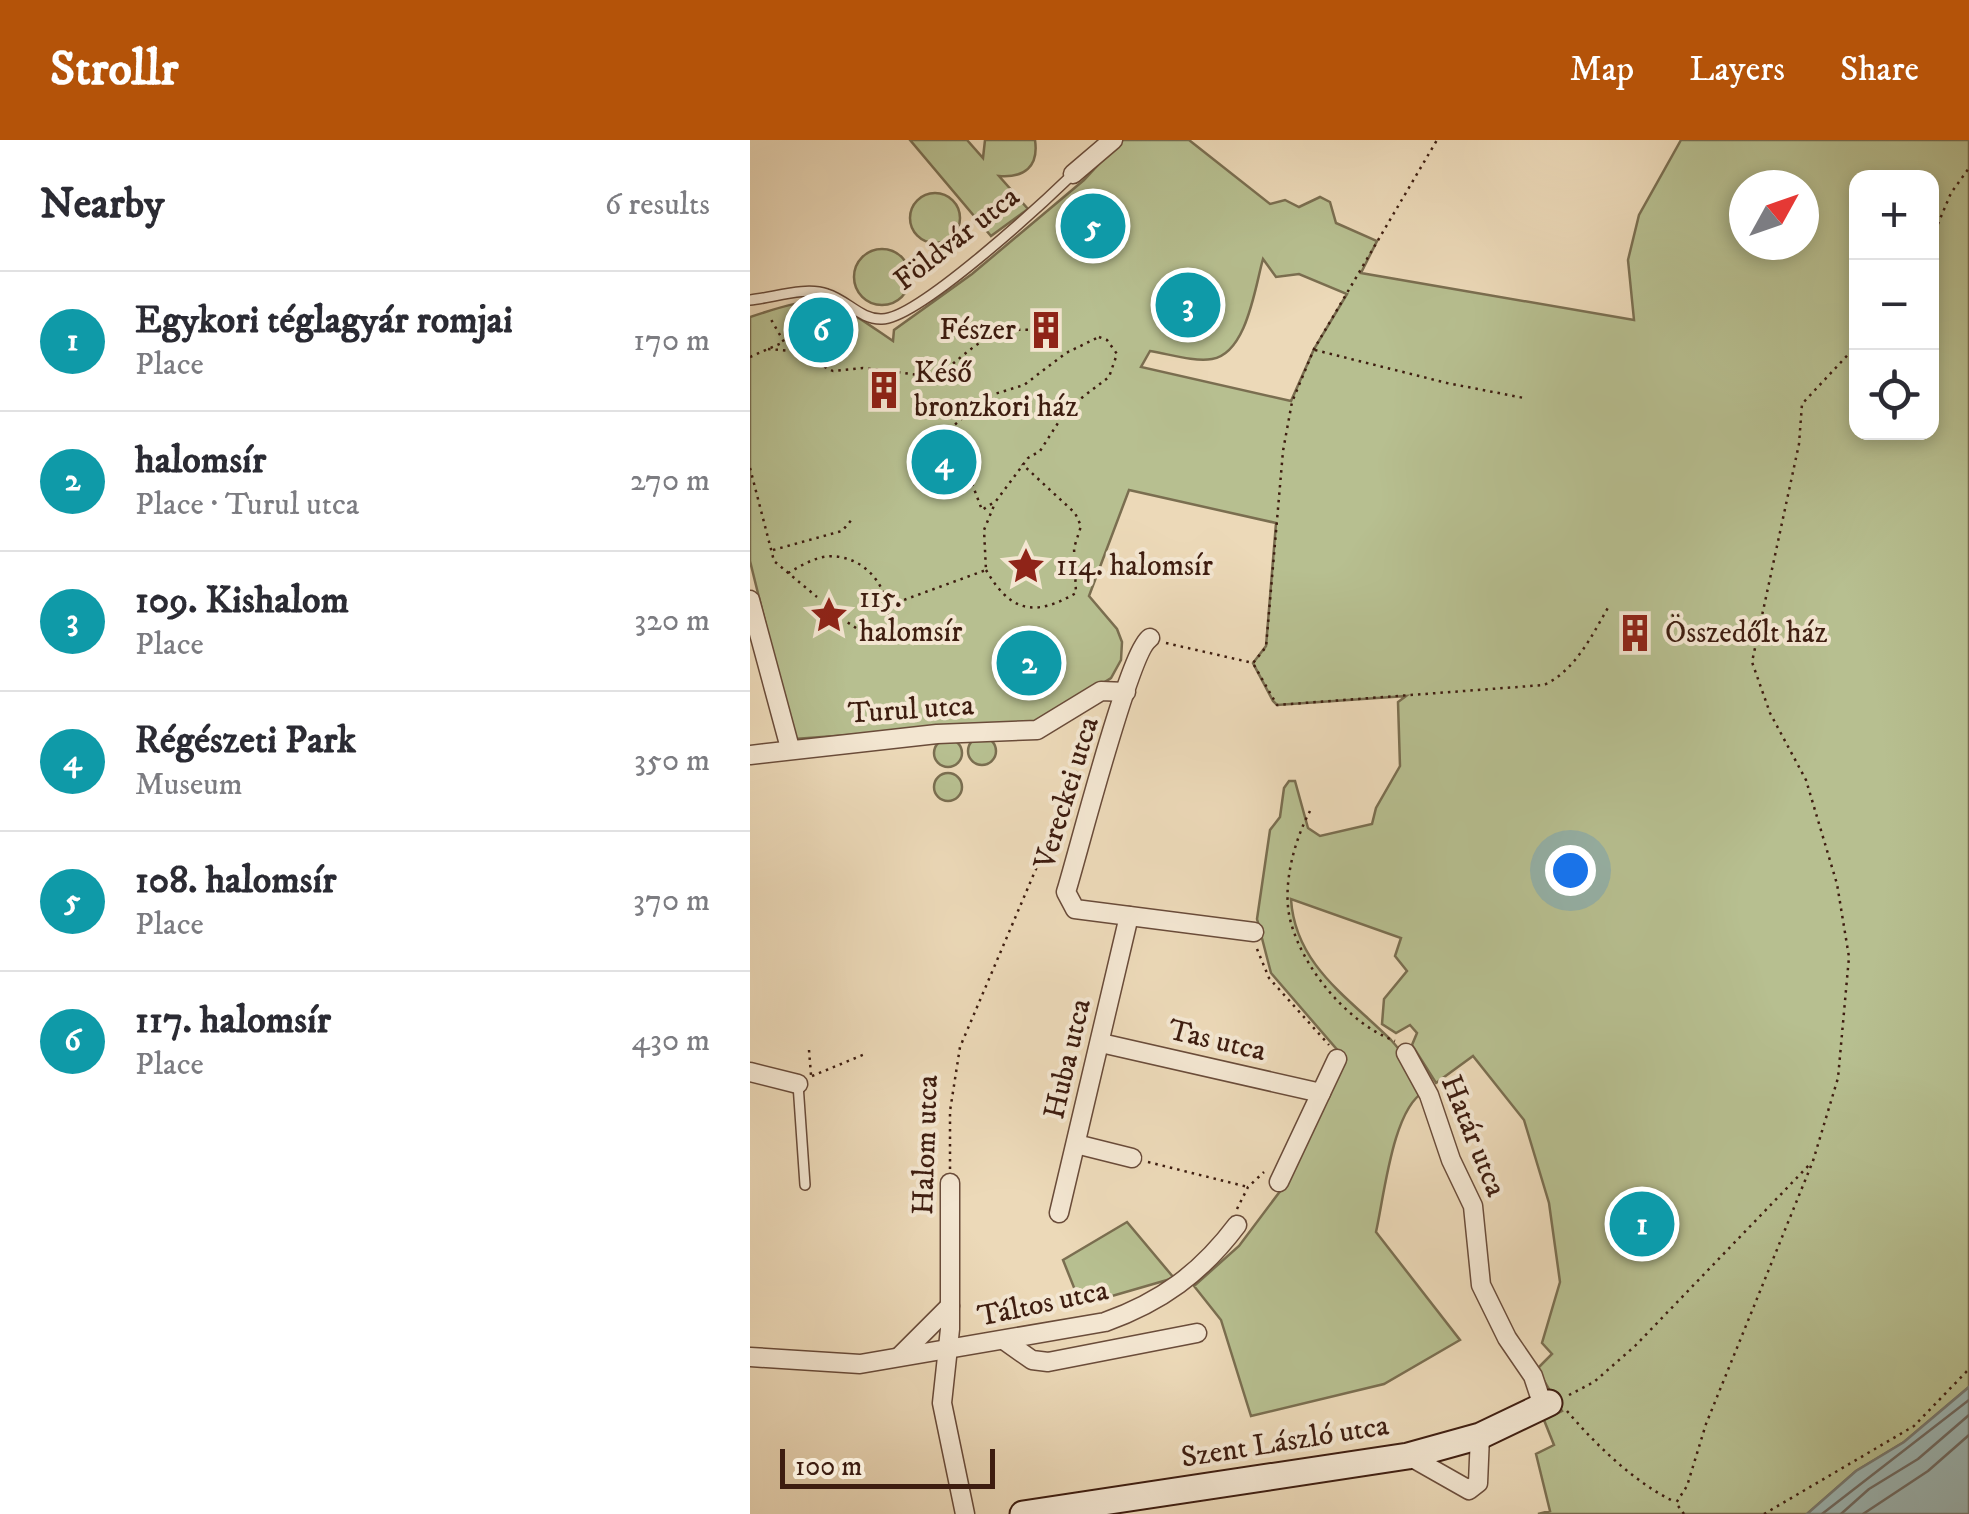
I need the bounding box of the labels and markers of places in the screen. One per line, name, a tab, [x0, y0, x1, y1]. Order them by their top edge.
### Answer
pin: 5	[1060, 188, 1126, 264]
pin: 3	[1156, 268, 1220, 342]
pin: 6	[788, 292, 854, 368]
building icon: Fészer	[1025, 309, 1067, 351]
place label: Fészer	[939, 312, 1016, 349]
place label: Késő bronzkori ház	[914, 355, 1078, 426]
building icon: Késő bronzkori ház	[863, 369, 905, 411]
pin: 4	[912, 424, 976, 500]
place icon: 114. halomsír	[1005, 545, 1047, 587]
place label: 114. halomsír	[1056, 548, 1213, 585]
place label: 115. halomsír	[859, 580, 962, 651]
place icon: 115. halomsír	[808, 594, 850, 636]
building icon: Összedőlt ház	[1614, 612, 1656, 654]
place label: Összedőlt ház	[1665, 614, 1828, 652]
pin: 2	[996, 626, 1062, 700]
pin: 1	[1610, 1186, 1674, 1262]

